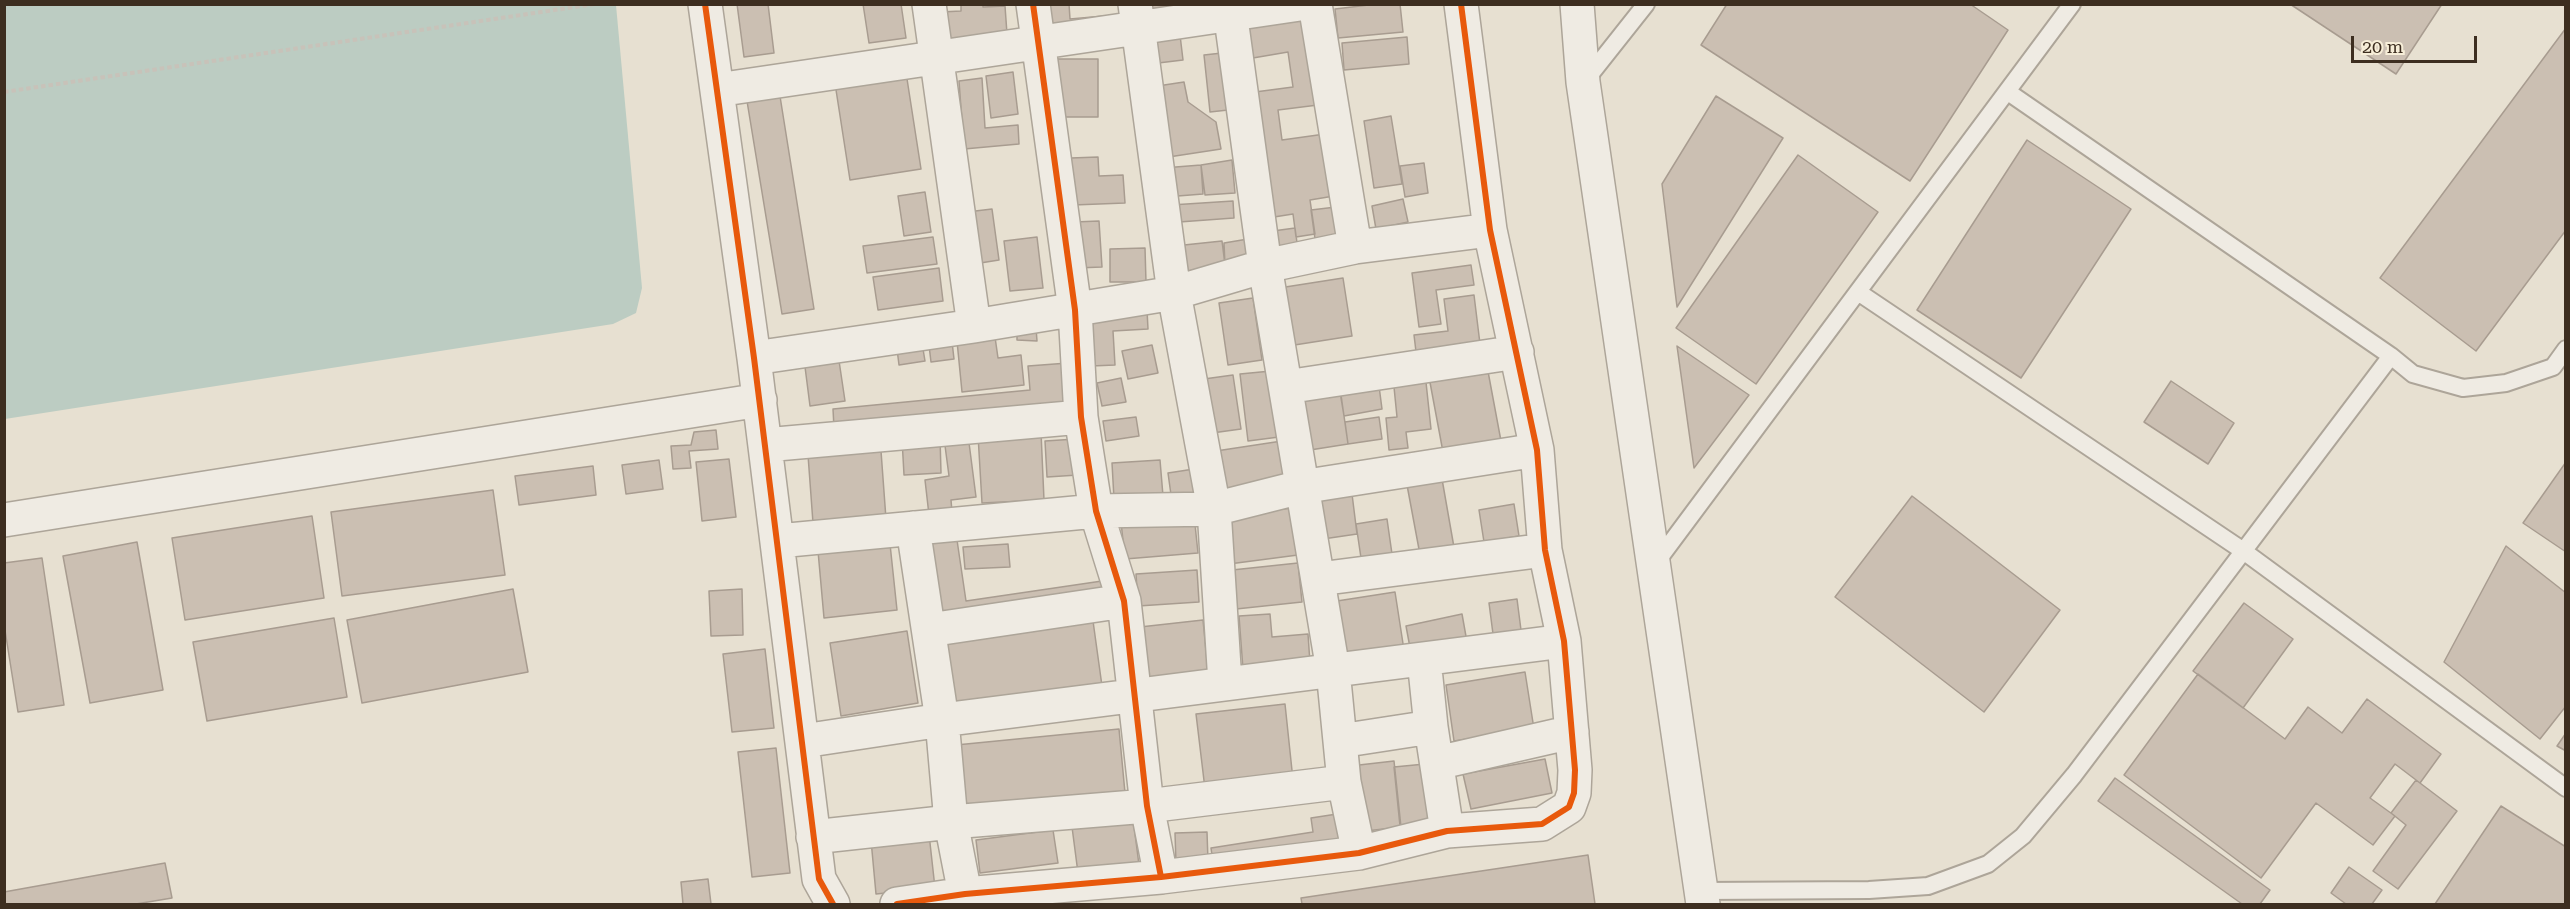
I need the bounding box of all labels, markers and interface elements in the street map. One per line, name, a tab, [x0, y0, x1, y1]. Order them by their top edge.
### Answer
scale bar	[2354, 24, 2480, 62]
text: 20 m	[2362, 36, 2403, 57]

